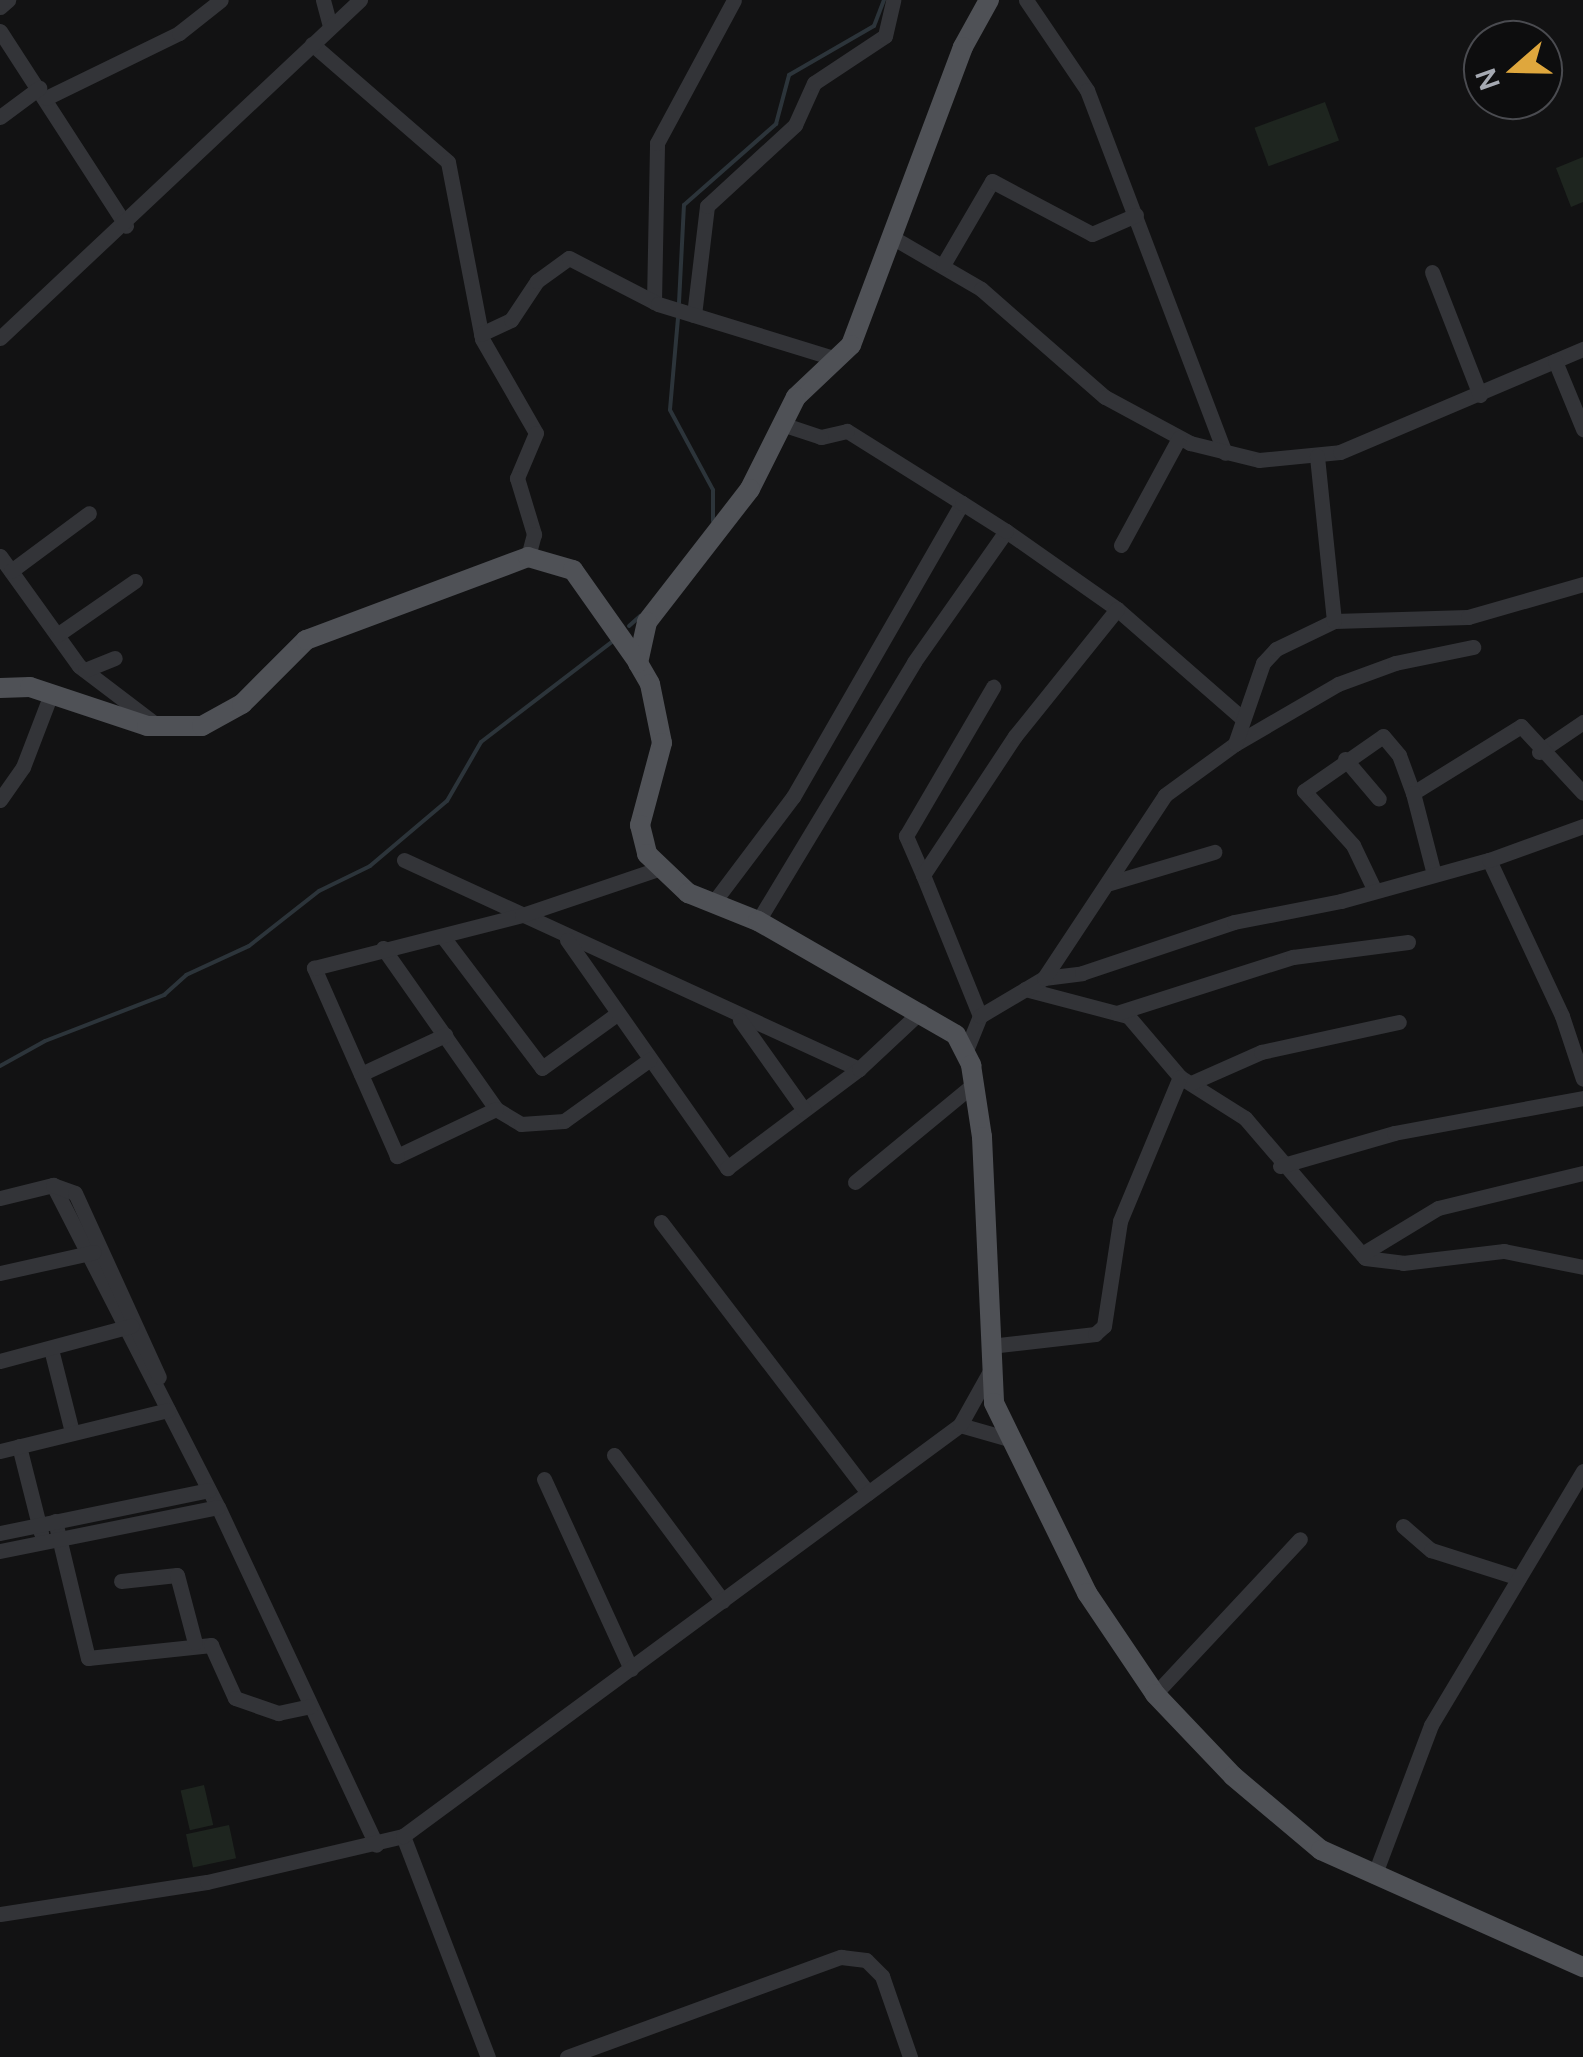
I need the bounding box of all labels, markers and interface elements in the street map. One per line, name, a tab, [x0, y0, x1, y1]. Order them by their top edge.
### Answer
north arrow	[1463, 20, 1563, 120]
text: N	[1465, 64, 1508, 96]

